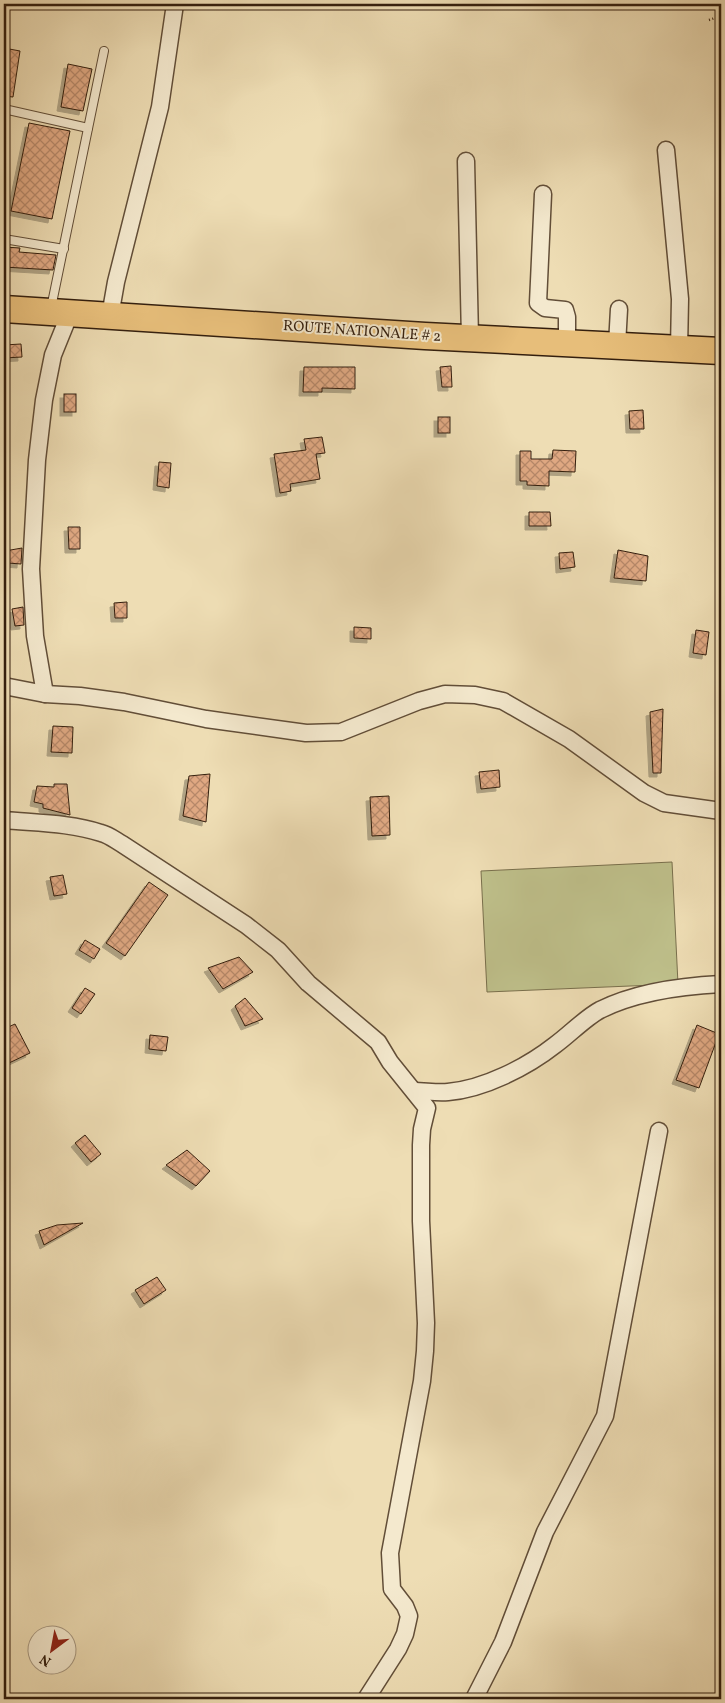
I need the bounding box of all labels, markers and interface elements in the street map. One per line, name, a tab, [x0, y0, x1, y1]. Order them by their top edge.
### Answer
street label: ROUTE NATIONALE # 2	[282, 316, 442, 348]
north arrow	[28, 1626, 78, 1676]
text: N	[37, 1649, 55, 1671]

